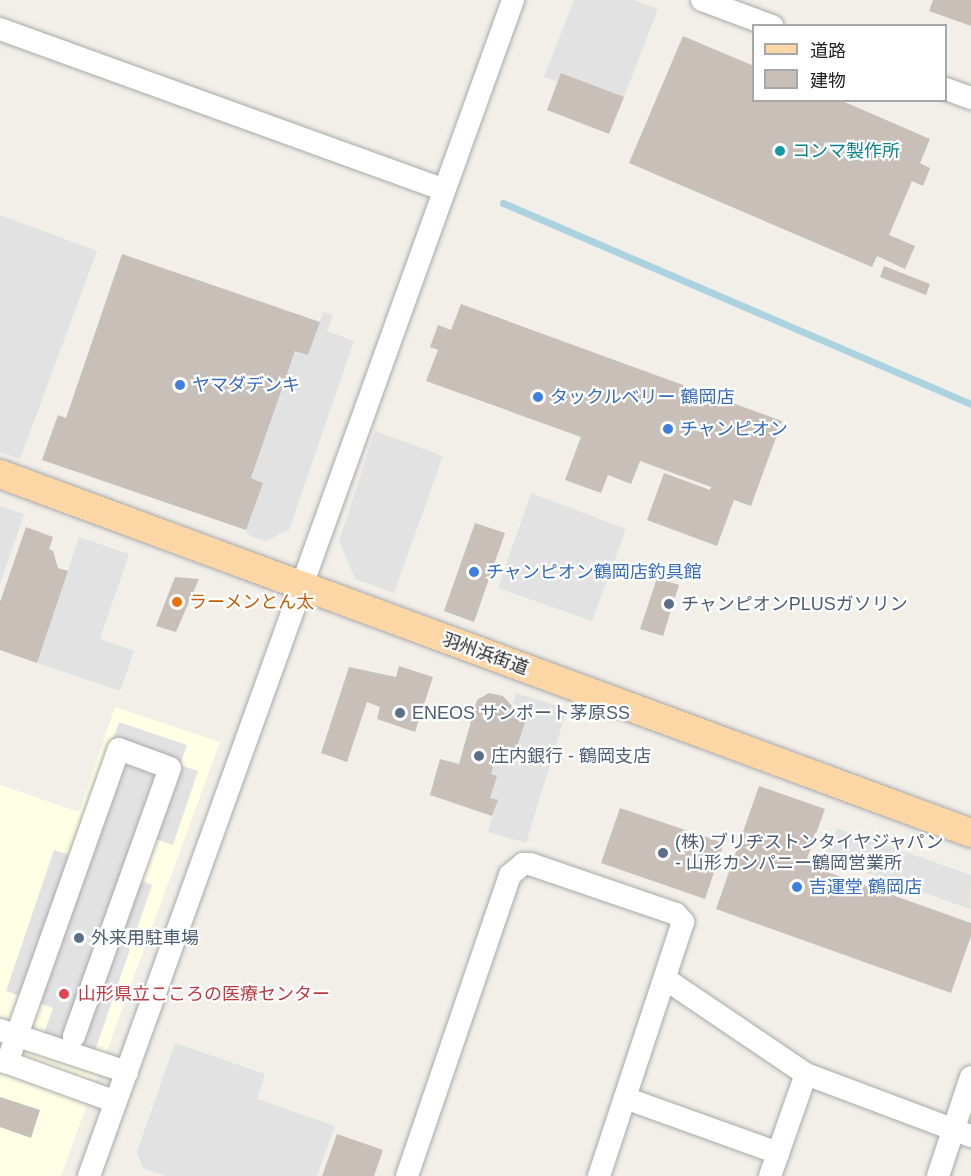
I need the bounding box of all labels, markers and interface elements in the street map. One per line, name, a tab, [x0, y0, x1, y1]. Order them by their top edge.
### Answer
legend	[752, 24, 947, 102]
text: 道路	[810, 41, 846, 61]
text: 建物	[810, 71, 846, 91]
place label: コンマ製作所	[792, 140, 900, 162]
marker: コンマ製作所	[773, 144, 787, 158]
place label: ヤマダデンキ	[192, 374, 300, 396]
marker: ヤマダデンキ	[173, 378, 187, 392]
place label: タックルベリー 鶴岡店	[550, 386, 735, 408]
marker: タックルベリー 鶴岡店	[531, 390, 545, 404]
place label: チャンピオン	[680, 418, 788, 440]
marker: チャンピオン	[661, 422, 675, 436]
place label: チャンピオン鶴岡店釣具館	[486, 561, 702, 583]
marker: チャンピオン鶴岡店釣具館	[467, 565, 481, 579]
place label: ラーメンとん太	[189, 591, 315, 613]
place label: チャンピオンPLUSガソリン	[681, 593, 908, 615]
marker: ラーメンとん太	[170, 595, 184, 609]
marker: チャンピオンPLUSガソリン	[662, 597, 676, 611]
street label: 羽州浜街道	[439, 628, 531, 680]
place label: ENEOS サンポート茅原SS	[412, 702, 630, 724]
marker: ENEOS サンポート茅原SS	[393, 706, 407, 720]
place label: 庄内銀行 - 鶴岡支店	[491, 745, 651, 767]
marker: 庄内銀行 - 鶴岡支店	[472, 749, 486, 763]
place label: (株) ブリヂストンタイヤジャパン - 山形カンパニー鶴岡営業所	[675, 832, 944, 874]
marker: (株) ブリヂストンタイヤジャパン - 山形カンパニー鶴岡営業所	[656, 846, 670, 860]
place label: 吉運堂 鶴岡店	[809, 876, 922, 898]
marker: 吉運堂 鶴岡店	[790, 880, 804, 894]
place label: 外来用駐車場	[91, 927, 199, 949]
marker: 外来用駐車場	[72, 931, 86, 945]
place label: 山形県立こころの医療センター	[78, 983, 330, 1005]
marker: 山形県立こころの医療センター	[55, 985, 73, 1003]

